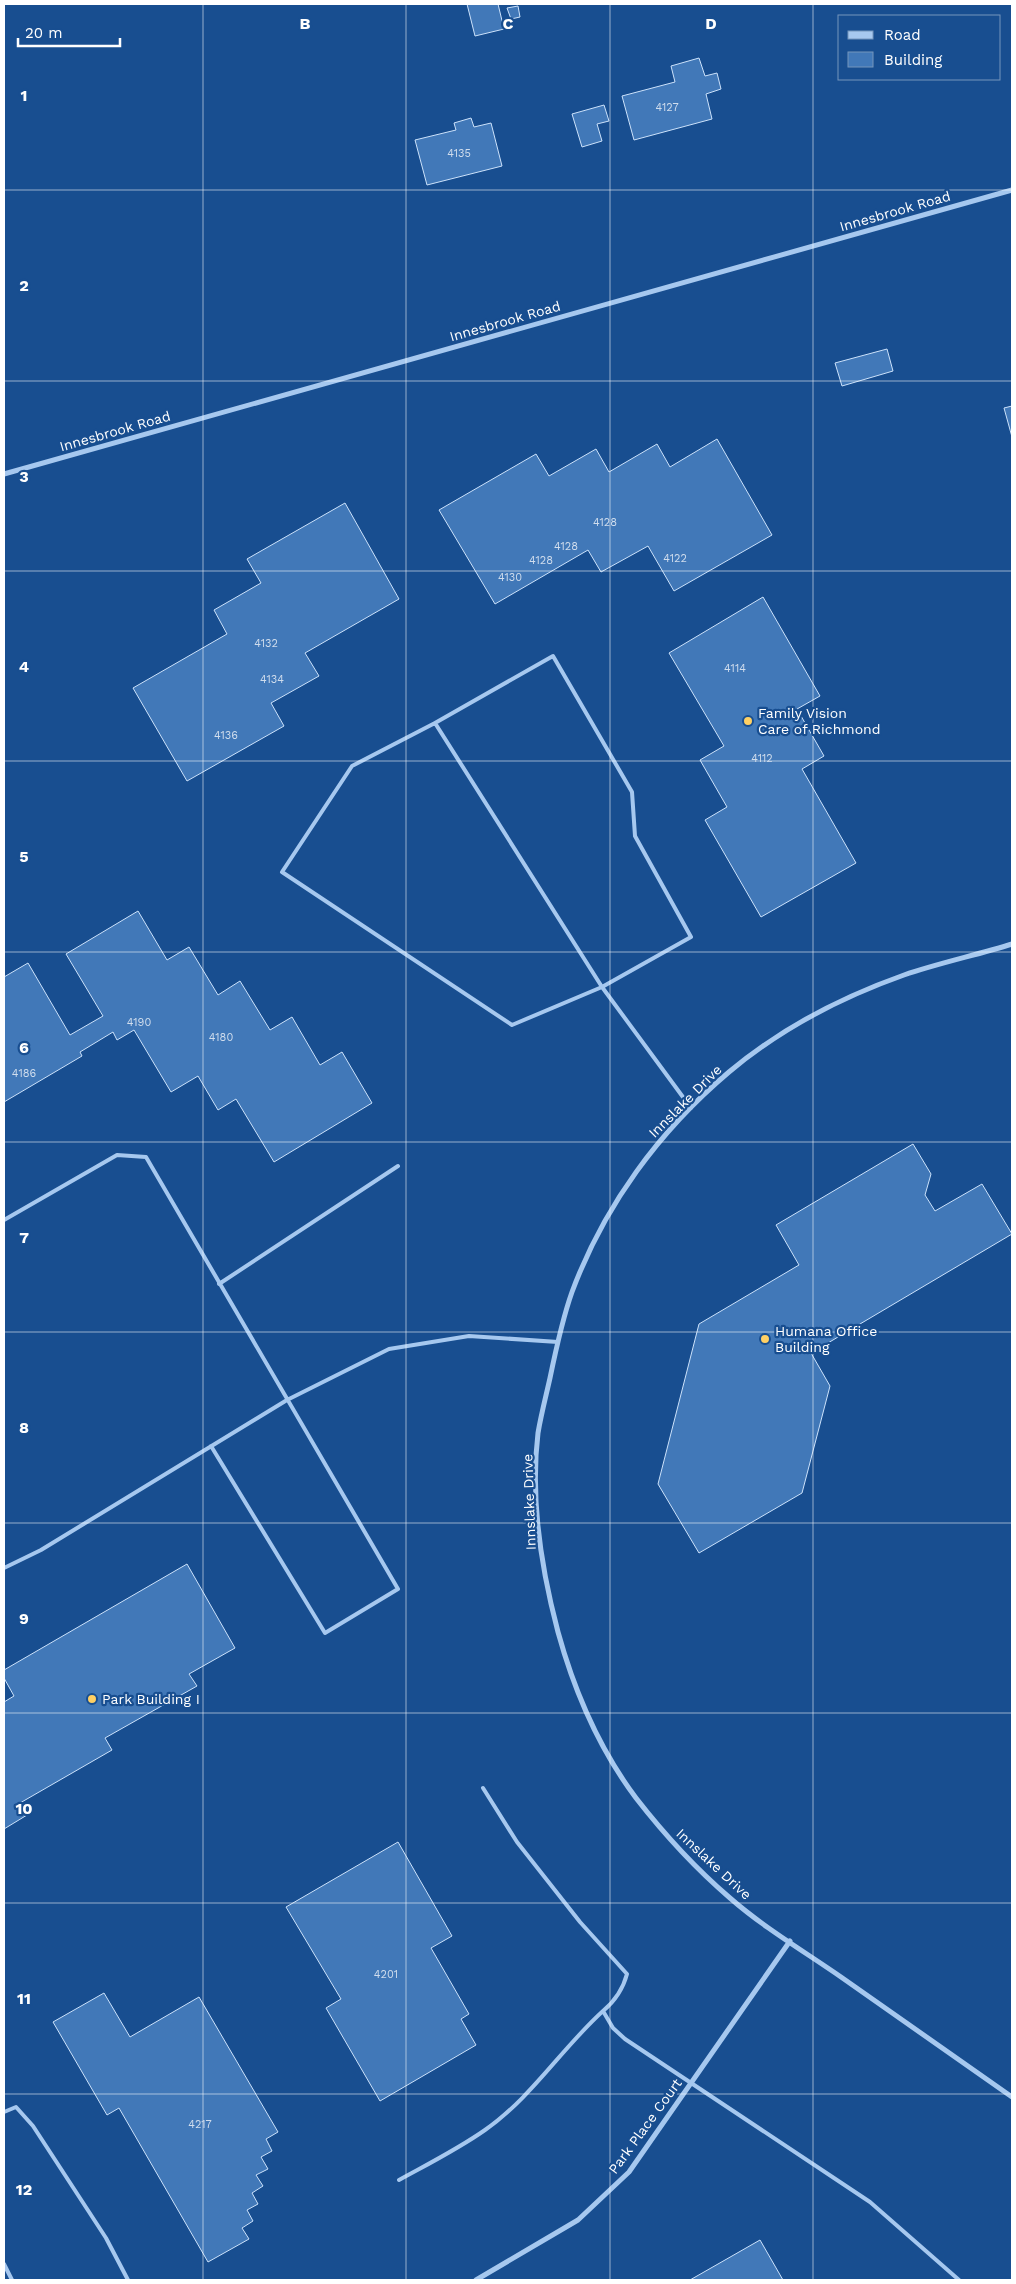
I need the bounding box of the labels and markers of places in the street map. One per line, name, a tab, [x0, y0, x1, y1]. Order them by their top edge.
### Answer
place label: Family Vision Care of Richmond	[758, 705, 881, 737]
marker: Family Vision Care of Richmond	[742, 715, 754, 727]
place label: Humana Office Building	[775, 1323, 877, 1355]
marker: Humana Office Building	[759, 1333, 771, 1345]
place label: Park Building I	[102, 1691, 200, 1707]
marker: Park Building I	[86, 1693, 98, 1705]

